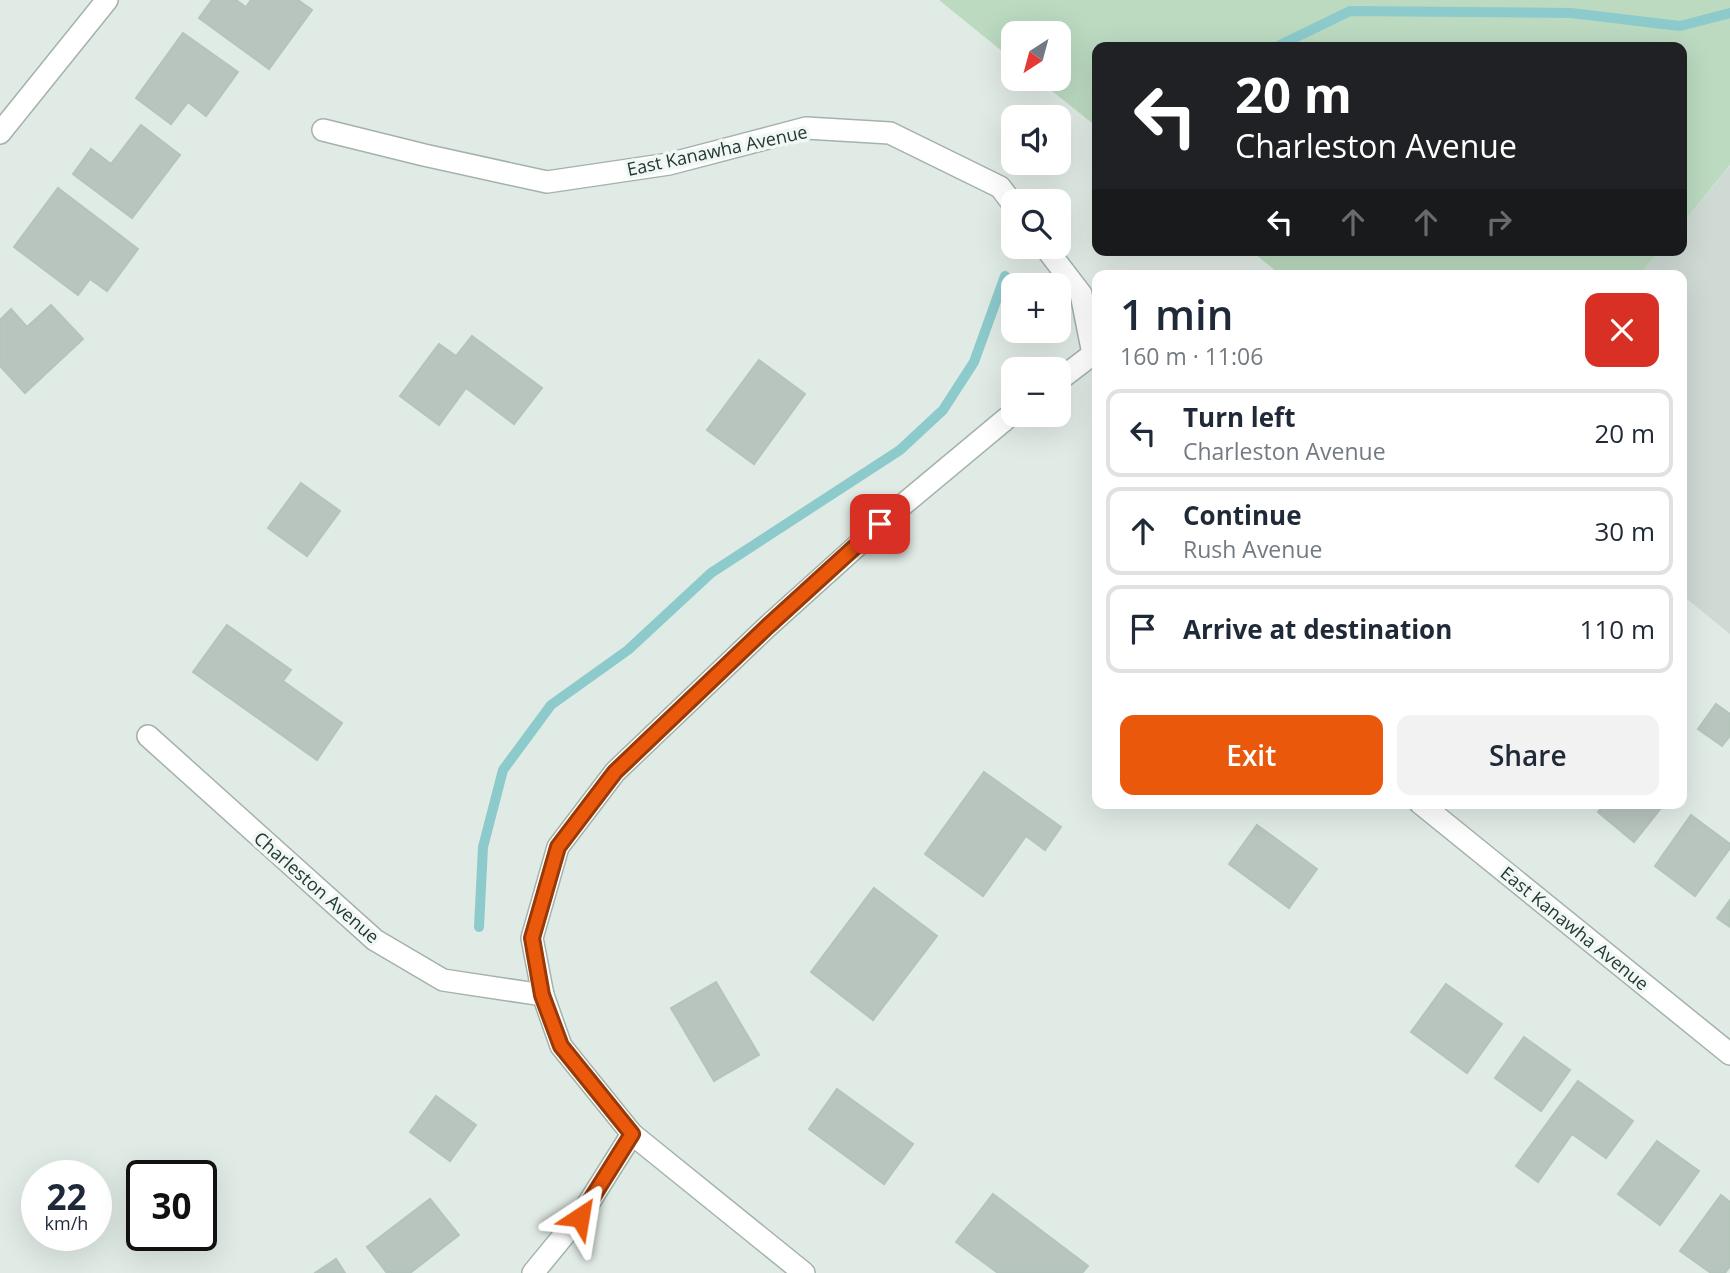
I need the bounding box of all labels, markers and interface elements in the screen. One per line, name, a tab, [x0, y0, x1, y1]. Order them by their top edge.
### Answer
north arrow	[1001, 21, 1071, 91]
map controls	[1001, 21, 1071, 427]
text: 20 m	[1235, 61, 1352, 127]
icon: left	[1120, 70, 1211, 161]
button: sound	[1001, 105, 1071, 175]
street label: East Kanawha Avenue	[624, 119, 810, 181]
text: Charleston Avenue	[1235, 124, 1517, 167]
button: search	[1001, 189, 1071, 259]
icon: left	[1261, 203, 1299, 241]
icon: ahead	[1334, 203, 1372, 241]
icon: ahead	[1407, 203, 1445, 241]
icon: right	[1480, 203, 1518, 241]
button: +	[1001, 273, 1071, 343]
text: 1 min	[1120, 285, 1233, 342]
button: close	[1585, 293, 1659, 367]
text: 160 m · 11:06	[1120, 340, 1263, 372]
button: −	[1001, 357, 1071, 427]
text: Turn left	[1183, 399, 1295, 435]
icon: left	[1124, 414, 1162, 452]
text: 20 m	[1594, 415, 1655, 451]
text: Charleston Avenue	[1183, 435, 1386, 467]
pin	[850, 494, 910, 554]
text: Continue	[1183, 497, 1302, 533]
icon: arrive	[861, 505, 899, 543]
icon: ahead	[1124, 512, 1162, 550]
text: 30 m	[1594, 513, 1655, 549]
text: Rush Avenue	[1183, 533, 1322, 565]
icon: arrive	[1124, 610, 1162, 648]
text: Arrive at destination	[1183, 611, 1452, 647]
text: 110 m	[1580, 611, 1655, 647]
button: Exit	[1120, 715, 1383, 795]
button: Share	[1397, 715, 1659, 795]
street label: Charleston Avenue	[249, 826, 385, 948]
street label: East Kanawha Avenue	[1496, 861, 1654, 995]
speed limit sign: 30	[126, 1160, 217, 1251]
text: 22	[46, 1173, 87, 1220]
position arrow	[543, 1180, 617, 1254]
text: km/h	[45, 1211, 88, 1235]

